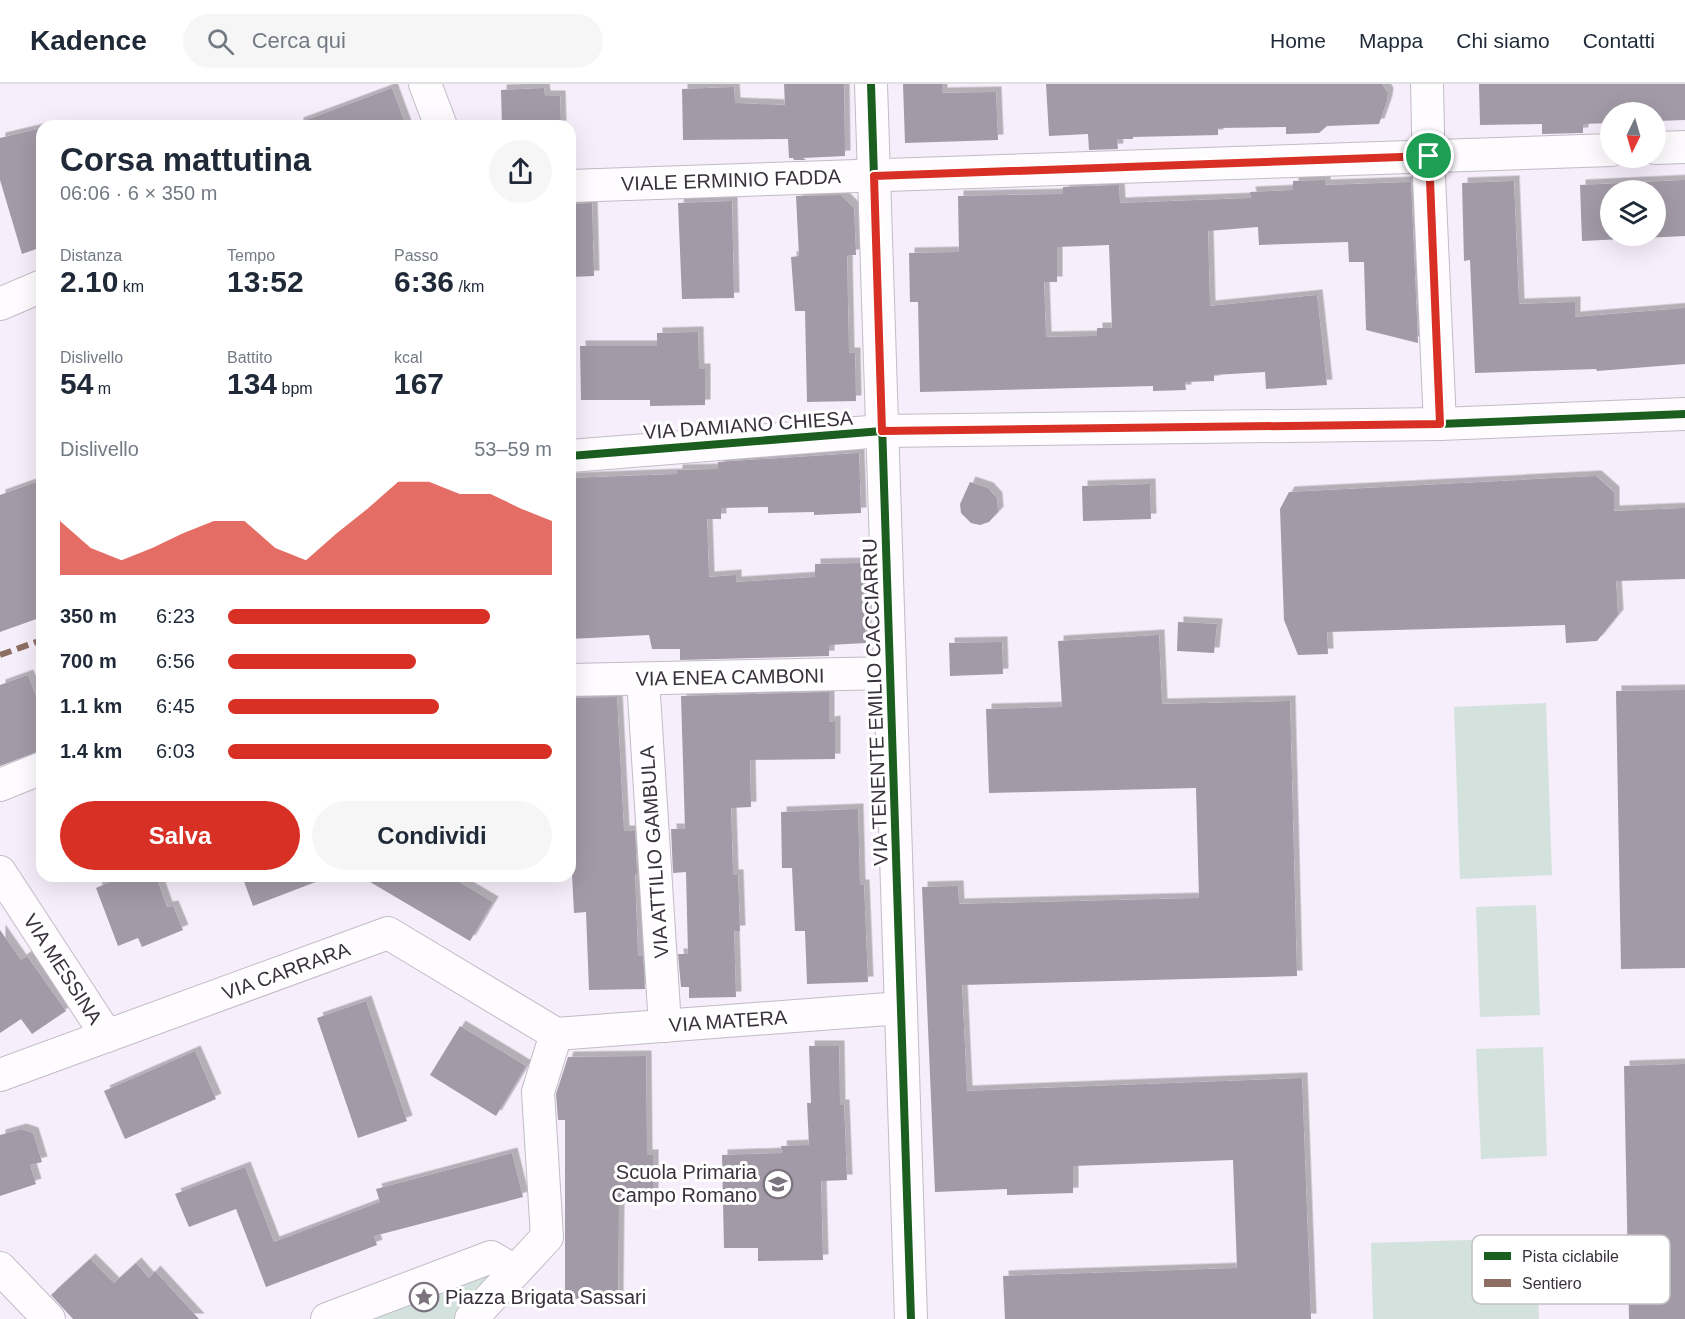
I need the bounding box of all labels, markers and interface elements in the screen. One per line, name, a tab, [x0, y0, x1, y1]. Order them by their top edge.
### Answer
search box	[183, 14, 603, 68]
text: Kadence	[30, 25, 147, 56]
icon: search	[204, 25, 237, 58]
text: Cerca qui	[252, 28, 346, 53]
text: Home	[1270, 29, 1326, 52]
text: Mappa	[1359, 29, 1423, 52]
text: Chi siamo	[1456, 29, 1550, 52]
text: Contatti	[1583, 29, 1655, 52]
north arrow	[1600, 102, 1666, 168]
map controls	[1600, 102, 1666, 246]
pin	[1403, 130, 1454, 181]
icon: arrive	[1412, 139, 1445, 172]
button: share	[489, 140, 552, 203]
text: Corsa mattutina	[60, 141, 311, 178]
street label: VIALE ERMINIO FADDA	[621, 165, 842, 195]
button: layers	[1600, 180, 1666, 246]
text: 06:06 · 6 × 350 m	[60, 182, 217, 204]
text: Distanza	[60, 247, 122, 264]
text: Tempo	[227, 247, 275, 264]
text: Passo	[394, 247, 438, 264]
text: 2.10	[60, 265, 118, 298]
text: 13:52	[227, 265, 304, 298]
text: 6:36	[394, 265, 454, 298]
text: km	[118, 278, 144, 295]
text: /km	[454, 278, 484, 295]
text: Dislivello	[60, 349, 123, 366]
text: Battito	[227, 349, 272, 366]
text: kcal	[394, 349, 422, 366]
text: 54	[60, 367, 93, 400]
text: 134	[227, 367, 277, 400]
text: 167	[394, 367, 444, 400]
text: m	[93, 380, 111, 397]
text: bpm	[277, 380, 313, 397]
street label: VIA DAMIANO CHIESA	[642, 407, 854, 443]
text: Dislivello	[60, 438, 139, 460]
text: 53–59 m	[474, 438, 552, 460]
street label: VIA TENENTE EMILIO CACCIARRU	[858, 538, 892, 866]
text: 350 m	[60, 605, 117, 627]
text: 6:23	[156, 605, 195, 627]
text: 700 m	[60, 650, 117, 672]
text: 6:56	[156, 650, 195, 672]
street label: VIA ENEA CAMBONI	[635, 664, 825, 690]
text: 1.1 km	[60, 695, 122, 717]
text: 6:45	[156, 695, 195, 717]
text: 1.4 km	[60, 740, 122, 762]
text: 6:03	[156, 740, 195, 762]
street label: VIA ATTILIO GAMBULA	[636, 744, 672, 959]
button: Salva	[60, 801, 300, 870]
button: Condividi	[312, 801, 552, 870]
street label: VIA MESSINA	[19, 910, 107, 1029]
street label: VIA CARRARA	[219, 937, 354, 1004]
street label: VIA MATERA	[668, 1006, 789, 1036]
place label: Scuola Primaria Campo Romano	[611, 1161, 758, 1206]
school or university icon: Scuola Primaria Campo Romano	[762, 1168, 794, 1200]
legend	[1472, 1235, 1670, 1304]
text: Pista ciclabile	[1522, 1248, 1619, 1265]
text: Sentiero	[1522, 1275, 1582, 1292]
place icon: Piazza Brigata Sassari	[408, 1281, 440, 1313]
place label: Piazza Brigata Sassari	[445, 1286, 646, 1308]

